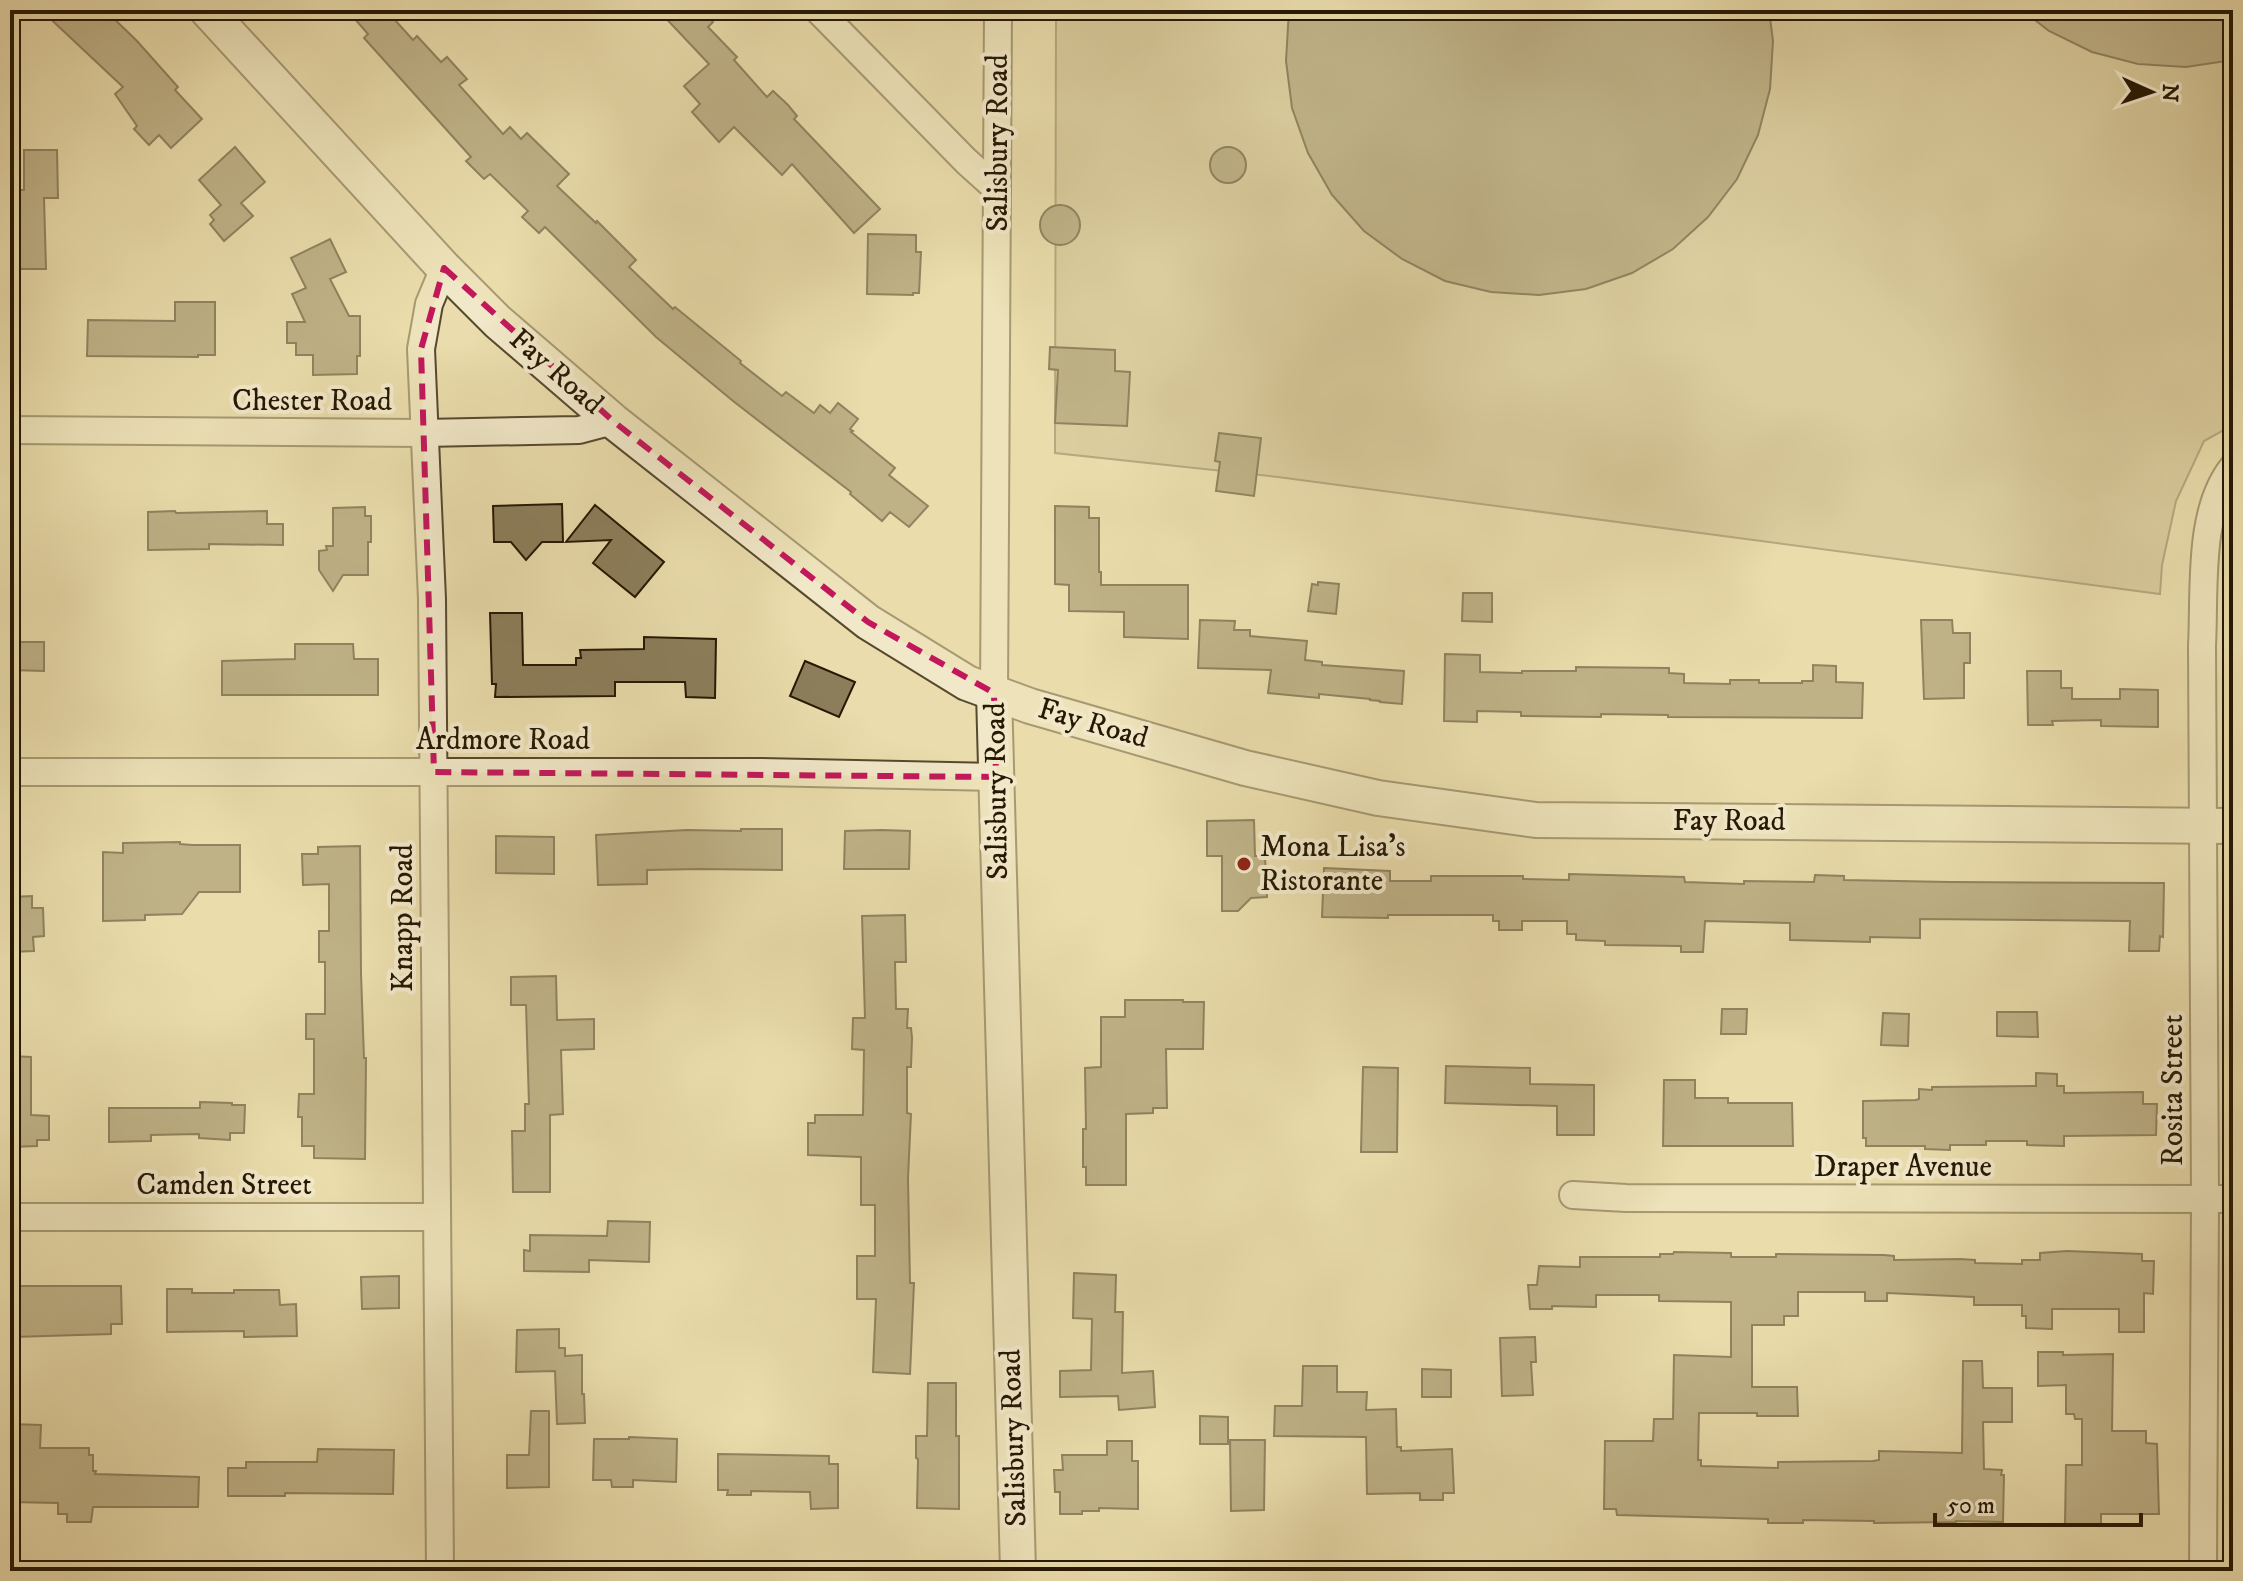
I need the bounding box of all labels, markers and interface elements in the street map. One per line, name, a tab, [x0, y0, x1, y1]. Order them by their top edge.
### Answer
north arrow	[2111, 52, 2191, 132]
street label: Salisbury Road	[980, 54, 1017, 232]
text: N	[2156, 83, 2183, 103]
street label: Fay Road	[501, 321, 611, 423]
street label: Chester Road	[232, 383, 392, 420]
street label: Fay Road	[1034, 691, 1152, 757]
street label: Salisbury Road	[977, 702, 1017, 880]
street label: Ardmore Road	[416, 722, 590, 759]
street label: Fay Road	[1673, 803, 1785, 840]
place label: Mona Lisa's Ristorante	[1260, 829, 1406, 900]
street label: Knapp Road	[385, 844, 422, 992]
marker: Mona Lisa's Ristorante	[1235, 855, 1253, 873]
street label: Rosita Street	[2155, 1014, 2192, 1166]
street label: Draper Avenue	[1814, 1149, 1992, 1186]
street label: Camden Street	[136, 1167, 312, 1204]
street label: Salisbury Road	[992, 1349, 1036, 1527]
scale bar	[1935, 1477, 2141, 1527]
text: 50 m	[1947, 1491, 1995, 1521]

